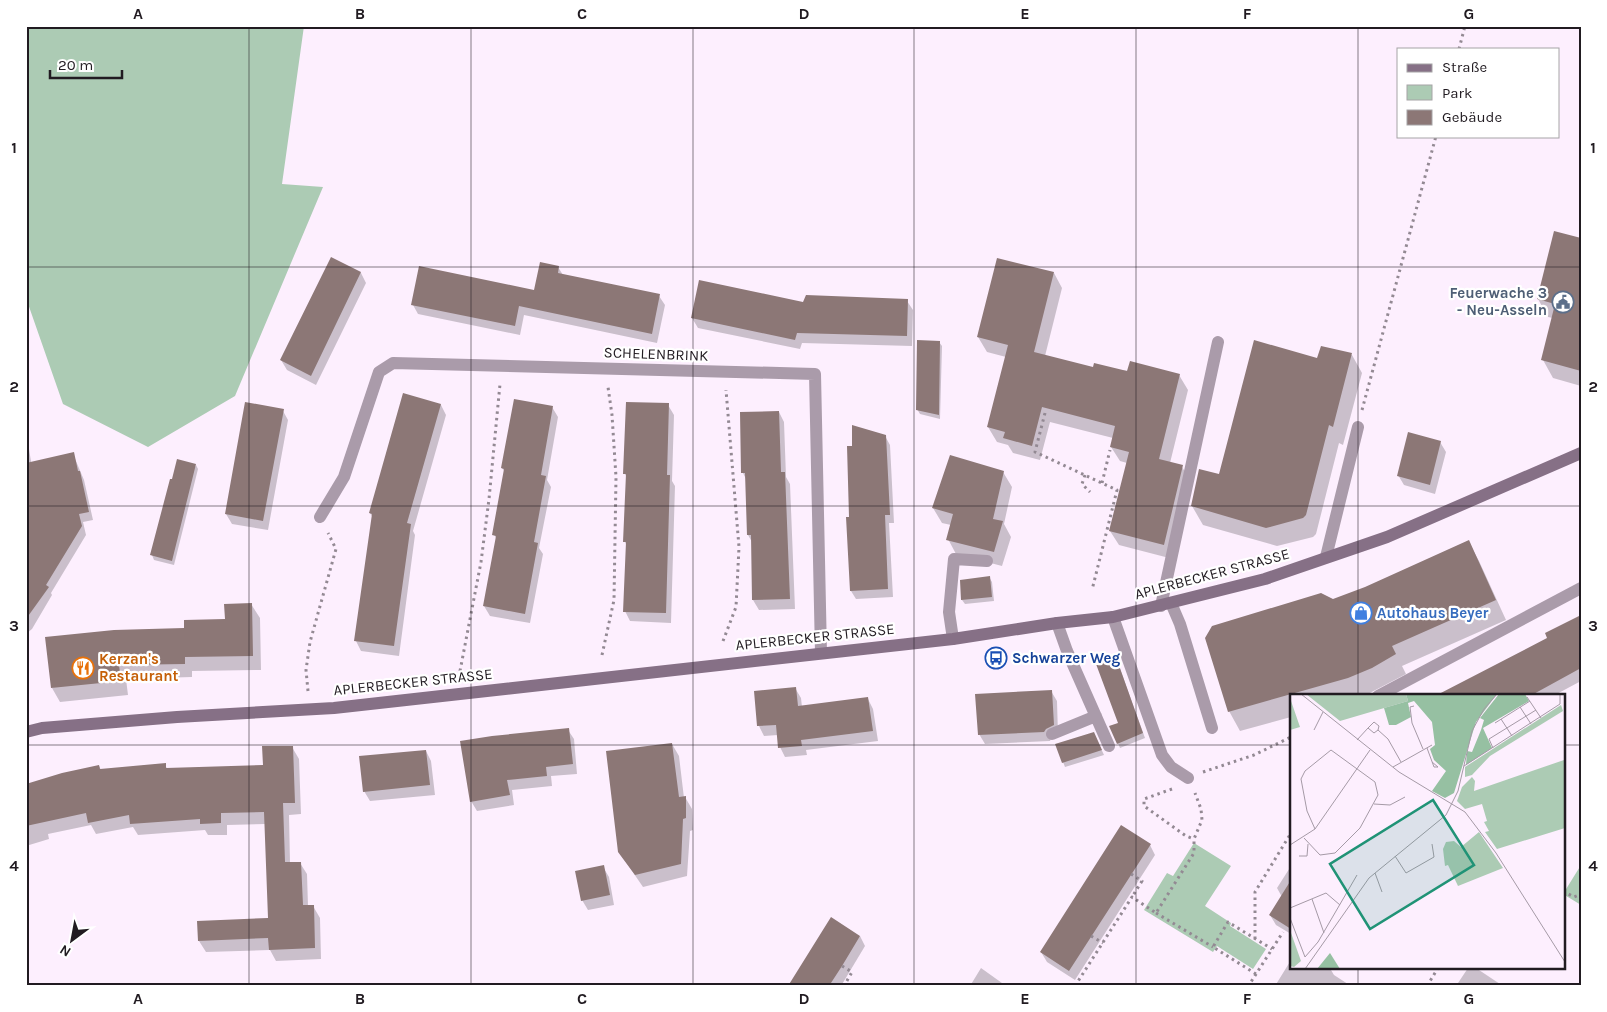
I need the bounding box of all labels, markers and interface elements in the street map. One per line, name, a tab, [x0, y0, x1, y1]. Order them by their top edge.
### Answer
text: A	[133, 4, 143, 23]
text: B	[355, 4, 365, 23]
text: C	[577, 4, 587, 23]
text: D	[799, 4, 810, 23]
text: E	[1020, 4, 1030, 23]
text: F	[1243, 4, 1252, 23]
text: G	[1464, 4, 1474, 23]
scale bar	[50, 48, 122, 80]
legend	[1397, 48, 1560, 138]
text: 20 m	[58, 56, 93, 74]
text: Straße	[1442, 58, 1487, 76]
text: Park	[1442, 84, 1472, 102]
text: Gebäude	[1442, 108, 1502, 126]
text: 1	[11, 138, 17, 157]
text: 1	[1590, 138, 1596, 157]
place label: Feuerwache 3 - Neu-Asseln	[1450, 284, 1547, 319]
public building icon: Feuerwache 3 - Neu-Asseln	[1551, 290, 1575, 314]
street label: SCHELENBRINK	[603, 343, 709, 365]
text: 2	[9, 377, 19, 396]
text: 2	[1588, 377, 1598, 396]
street label: APLERBECKER STRASSE	[1133, 545, 1291, 603]
shop icon: Autohaus Beyer	[1349, 601, 1373, 625]
place label: Autohaus Beyer	[1377, 604, 1489, 622]
text: 3	[9, 616, 19, 635]
text: 3	[1588, 616, 1598, 635]
street label: APLERBECKER STRASSE	[735, 620, 895, 654]
bus stop icon: Schwarzer Weg	[984, 646, 1008, 670]
place label: Schwarzer Weg	[1012, 649, 1120, 667]
place label: Kerzan's Restaurant	[99, 650, 179, 685]
restaurant icon: Kerzan's Restaurant	[71, 656, 95, 680]
street label: APLERBECKER STRASSE	[333, 665, 493, 699]
inset map	[1290, 694, 1564, 970]
text: 4	[9, 856, 19, 875]
text: 4	[1588, 856, 1598, 875]
north arrow	[48, 914, 98, 964]
text: N	[57, 941, 74, 960]
text: A	[133, 989, 143, 1008]
text: B	[355, 989, 365, 1008]
text: C	[577, 989, 587, 1008]
text: D	[799, 989, 810, 1008]
text: E	[1020, 989, 1030, 1008]
text: F	[1243, 989, 1252, 1008]
text: G	[1464, 989, 1474, 1008]

